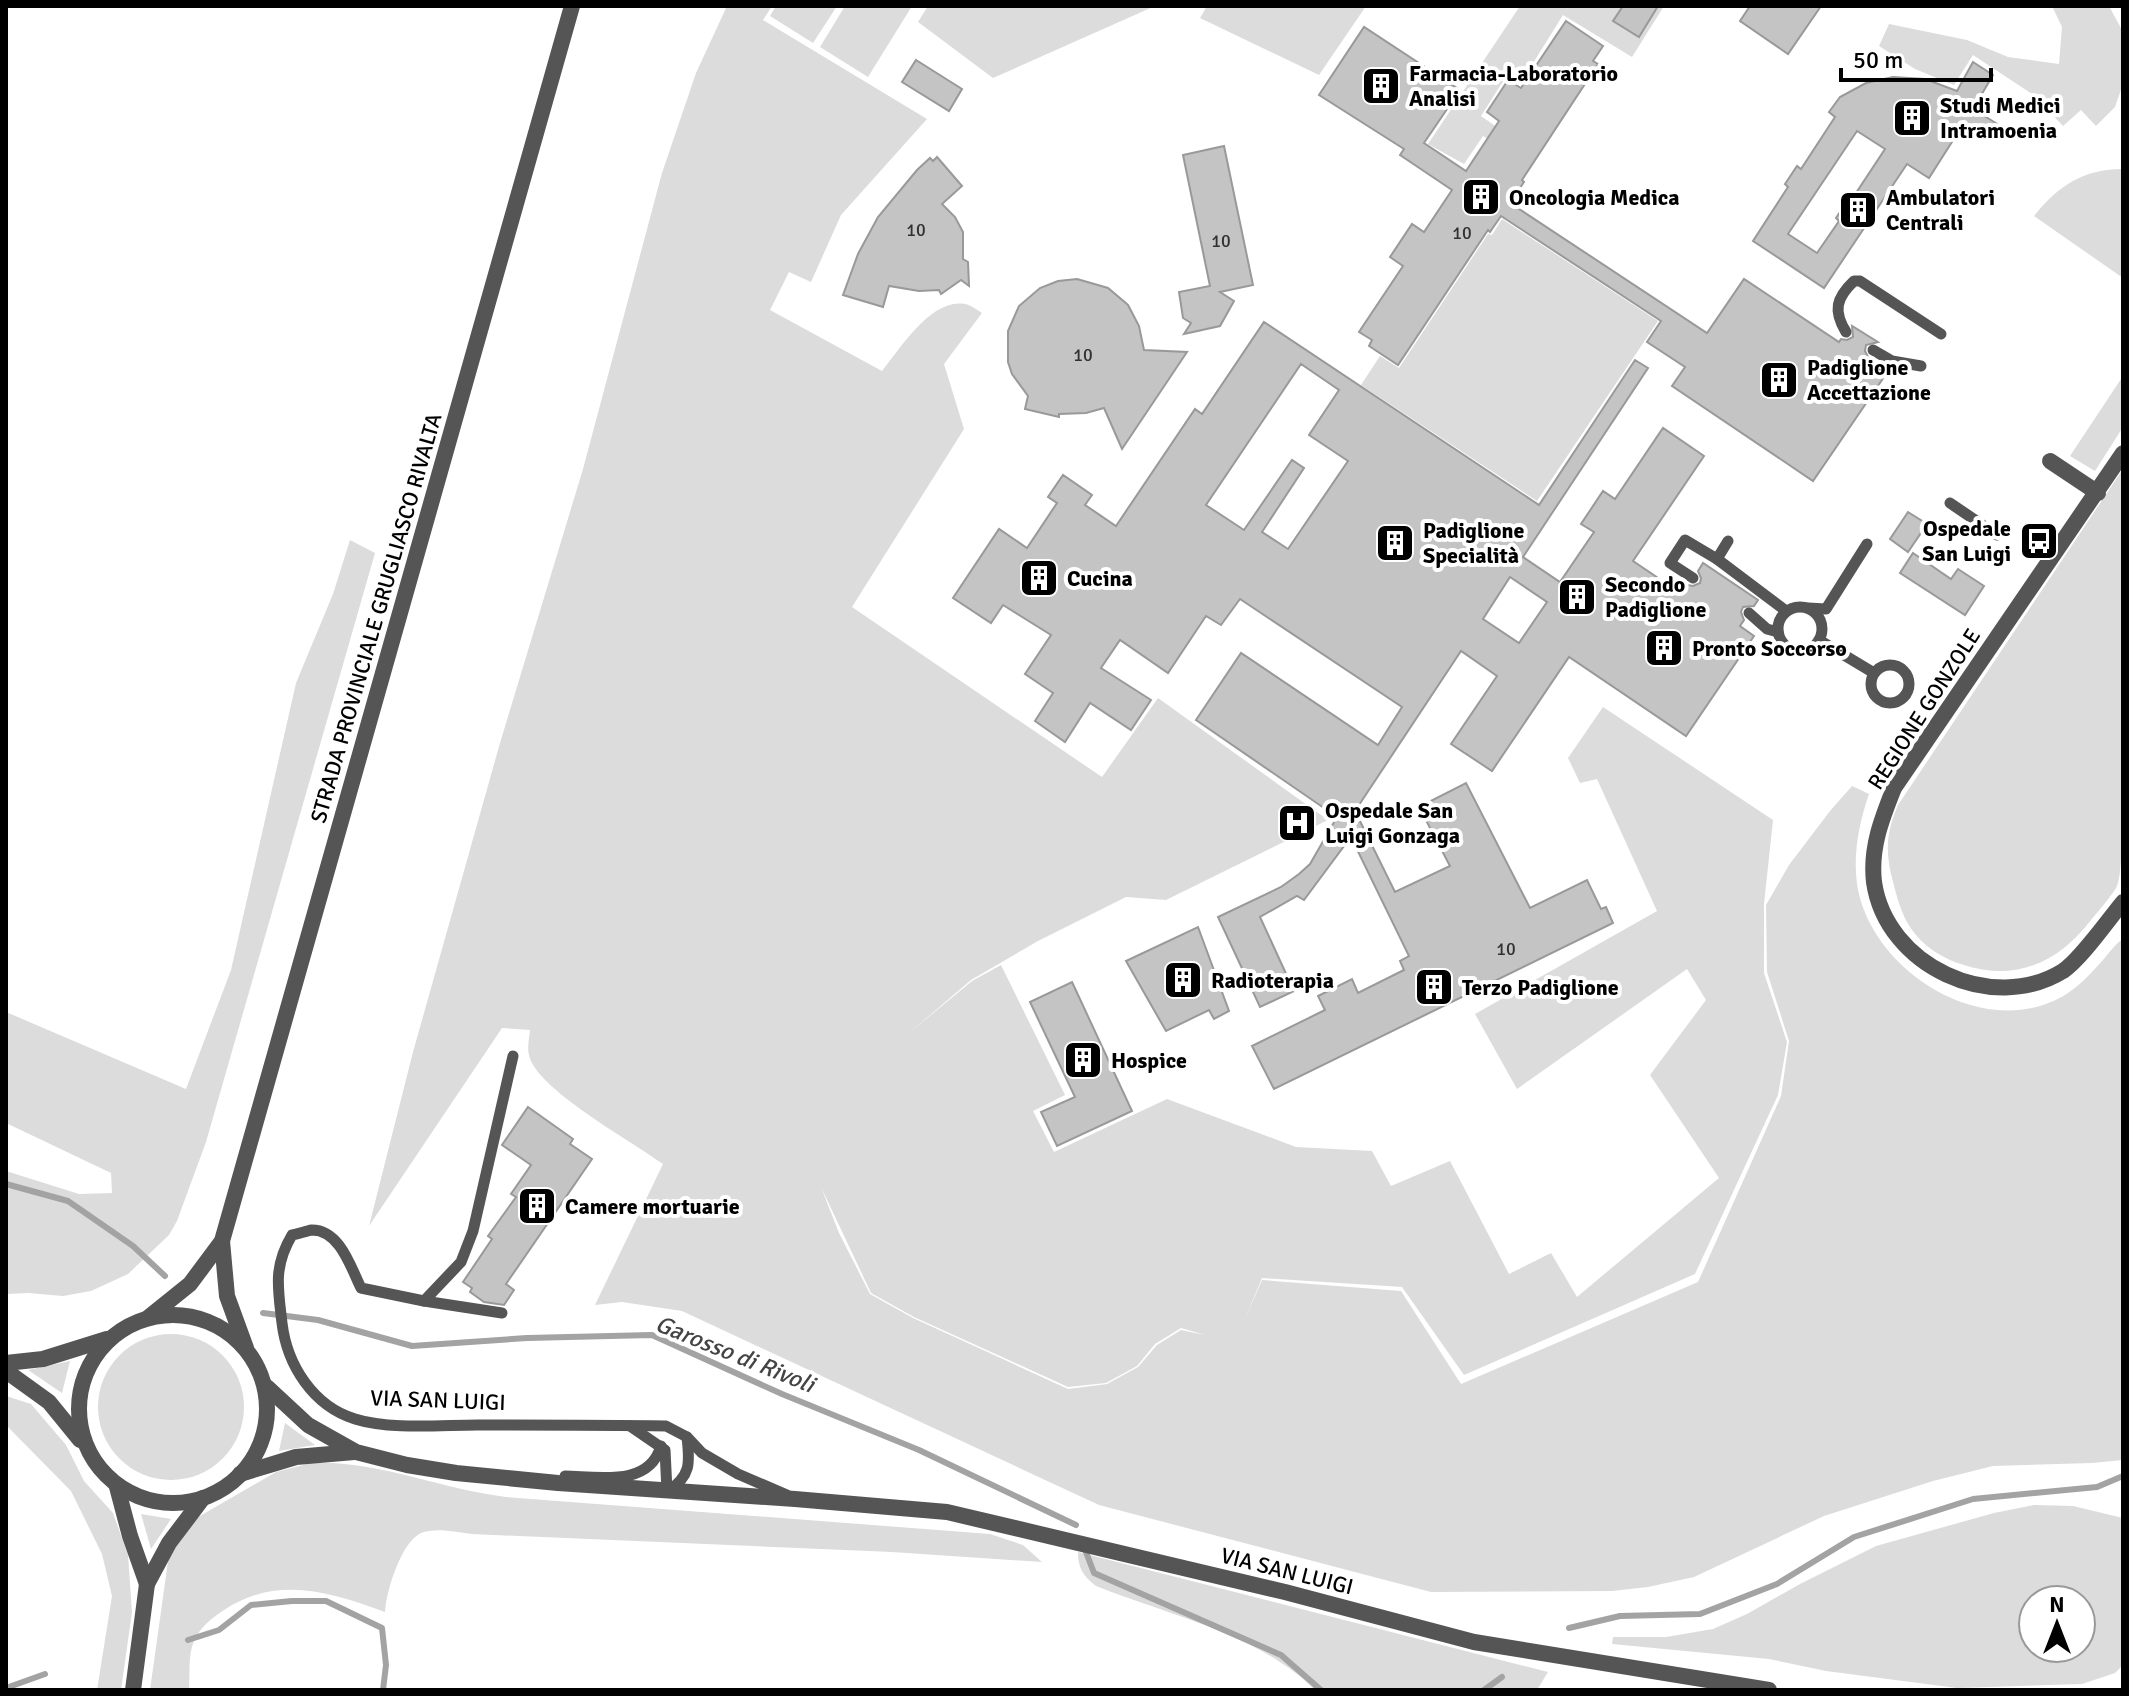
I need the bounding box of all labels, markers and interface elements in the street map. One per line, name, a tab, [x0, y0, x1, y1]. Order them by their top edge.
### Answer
scale bar	[1841, 32, 1991, 82]
text: 50 m	[1853, 45, 1903, 75]
place label: Farmacia-Laboratorio Analisi	[1409, 60, 1618, 112]
building icon: Farmacia-Laboratorio Analisi	[1360, 65, 1402, 107]
place label: Studi Medici Intramoenia	[1940, 92, 2061, 144]
building icon: Studi Medici Intramoenia	[1891, 97, 1933, 139]
building icon: Oncologia Medica	[1460, 176, 1502, 218]
place label: Oncologia Medica	[1509, 184, 1679, 211]
place label: Ambulatori Centrali	[1886, 184, 1995, 236]
building icon: Ambulatori Centrali	[1837, 189, 1879, 231]
house number: 10	[906, 219, 926, 241]
house number: 10	[1452, 222, 1472, 244]
house number: 10	[1211, 230, 1231, 252]
house number: 10	[1073, 344, 1093, 366]
place label: Padiglione Accettazione	[1807, 354, 1931, 406]
building icon: Padiglione Accettazione	[1758, 359, 1800, 401]
street label: STRADA PROVINCIALE GRUGLIASCO RIVALTA	[304, 410, 448, 826]
place label: Ospedale San Luigi	[1922, 515, 2011, 567]
place label: Padiglione Specialità	[1423, 517, 1525, 569]
bus stop icon: Ospedale San Luigi	[2018, 520, 2060, 562]
building icon: Padiglione Specialità	[1374, 522, 1416, 564]
building icon: Cucina	[1018, 557, 1060, 599]
place label: Cucina	[1067, 565, 1133, 592]
place label: Secondo Padiglione	[1605, 571, 1707, 623]
building icon: Secondo Padiglione	[1556, 576, 1598, 618]
street label: REGIONE GONZOLE	[1862, 623, 1986, 795]
building icon: Pronto Soccorso	[1643, 627, 1685, 669]
place label: Pronto Soccorso	[1692, 635, 1847, 662]
place label: Ospedale San Luigi Gonzaga	[1325, 797, 1460, 849]
hospital icon: Ospedale San Luigi Gonzaga	[1276, 802, 1318, 844]
house number: 10	[1496, 938, 1516, 960]
building icon: Radioterapia	[1162, 959, 1204, 1001]
building icon: Terzo Padiglione	[1413, 966, 1455, 1008]
place label: Radioterapia	[1211, 967, 1334, 994]
place label: Terzo Padiglione	[1462, 974, 1619, 1001]
building icon: Hospice	[1062, 1039, 1104, 1081]
place label: Hospice	[1111, 1047, 1187, 1074]
building icon: Camere mortuarie	[516, 1185, 558, 1227]
place label: Camere mortuarie	[565, 1193, 740, 1220]
water label: Garosso di Rivoli	[651, 1308, 821, 1400]
street label: VIA SAN LUIGI	[370, 1384, 506, 1416]
street label: VIA SAN LUIGI	[1218, 1542, 1356, 1600]
north arrow	[2017, 1584, 2097, 1664]
text: N	[2049, 1591, 2065, 1618]

